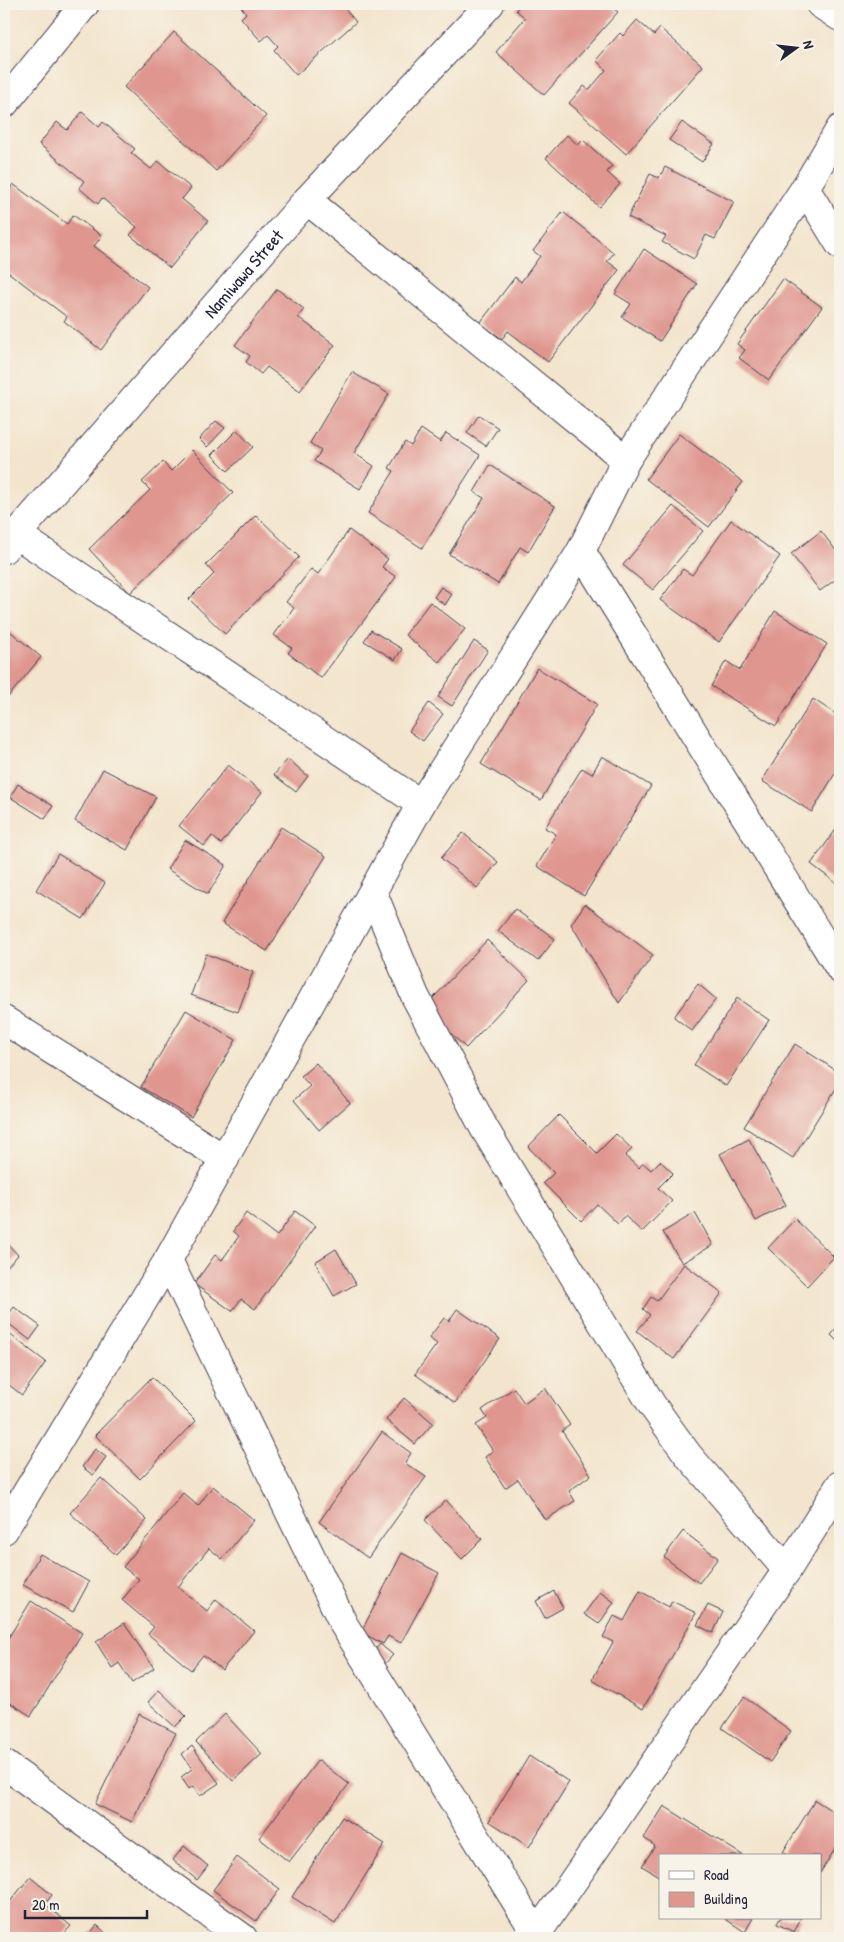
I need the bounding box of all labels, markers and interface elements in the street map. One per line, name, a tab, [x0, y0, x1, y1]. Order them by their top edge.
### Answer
north arrow	[772, 22, 822, 72]
text: N	[799, 38, 819, 51]
street label: Namiwawa Street	[198, 223, 289, 323]
legend	[659, 1854, 822, 1920]
text: Road	[704, 1864, 729, 1885]
scale bar	[25, 1887, 148, 1919]
text: Building	[704, 1888, 748, 1909]
text: 20 m	[32, 1894, 59, 1915]

